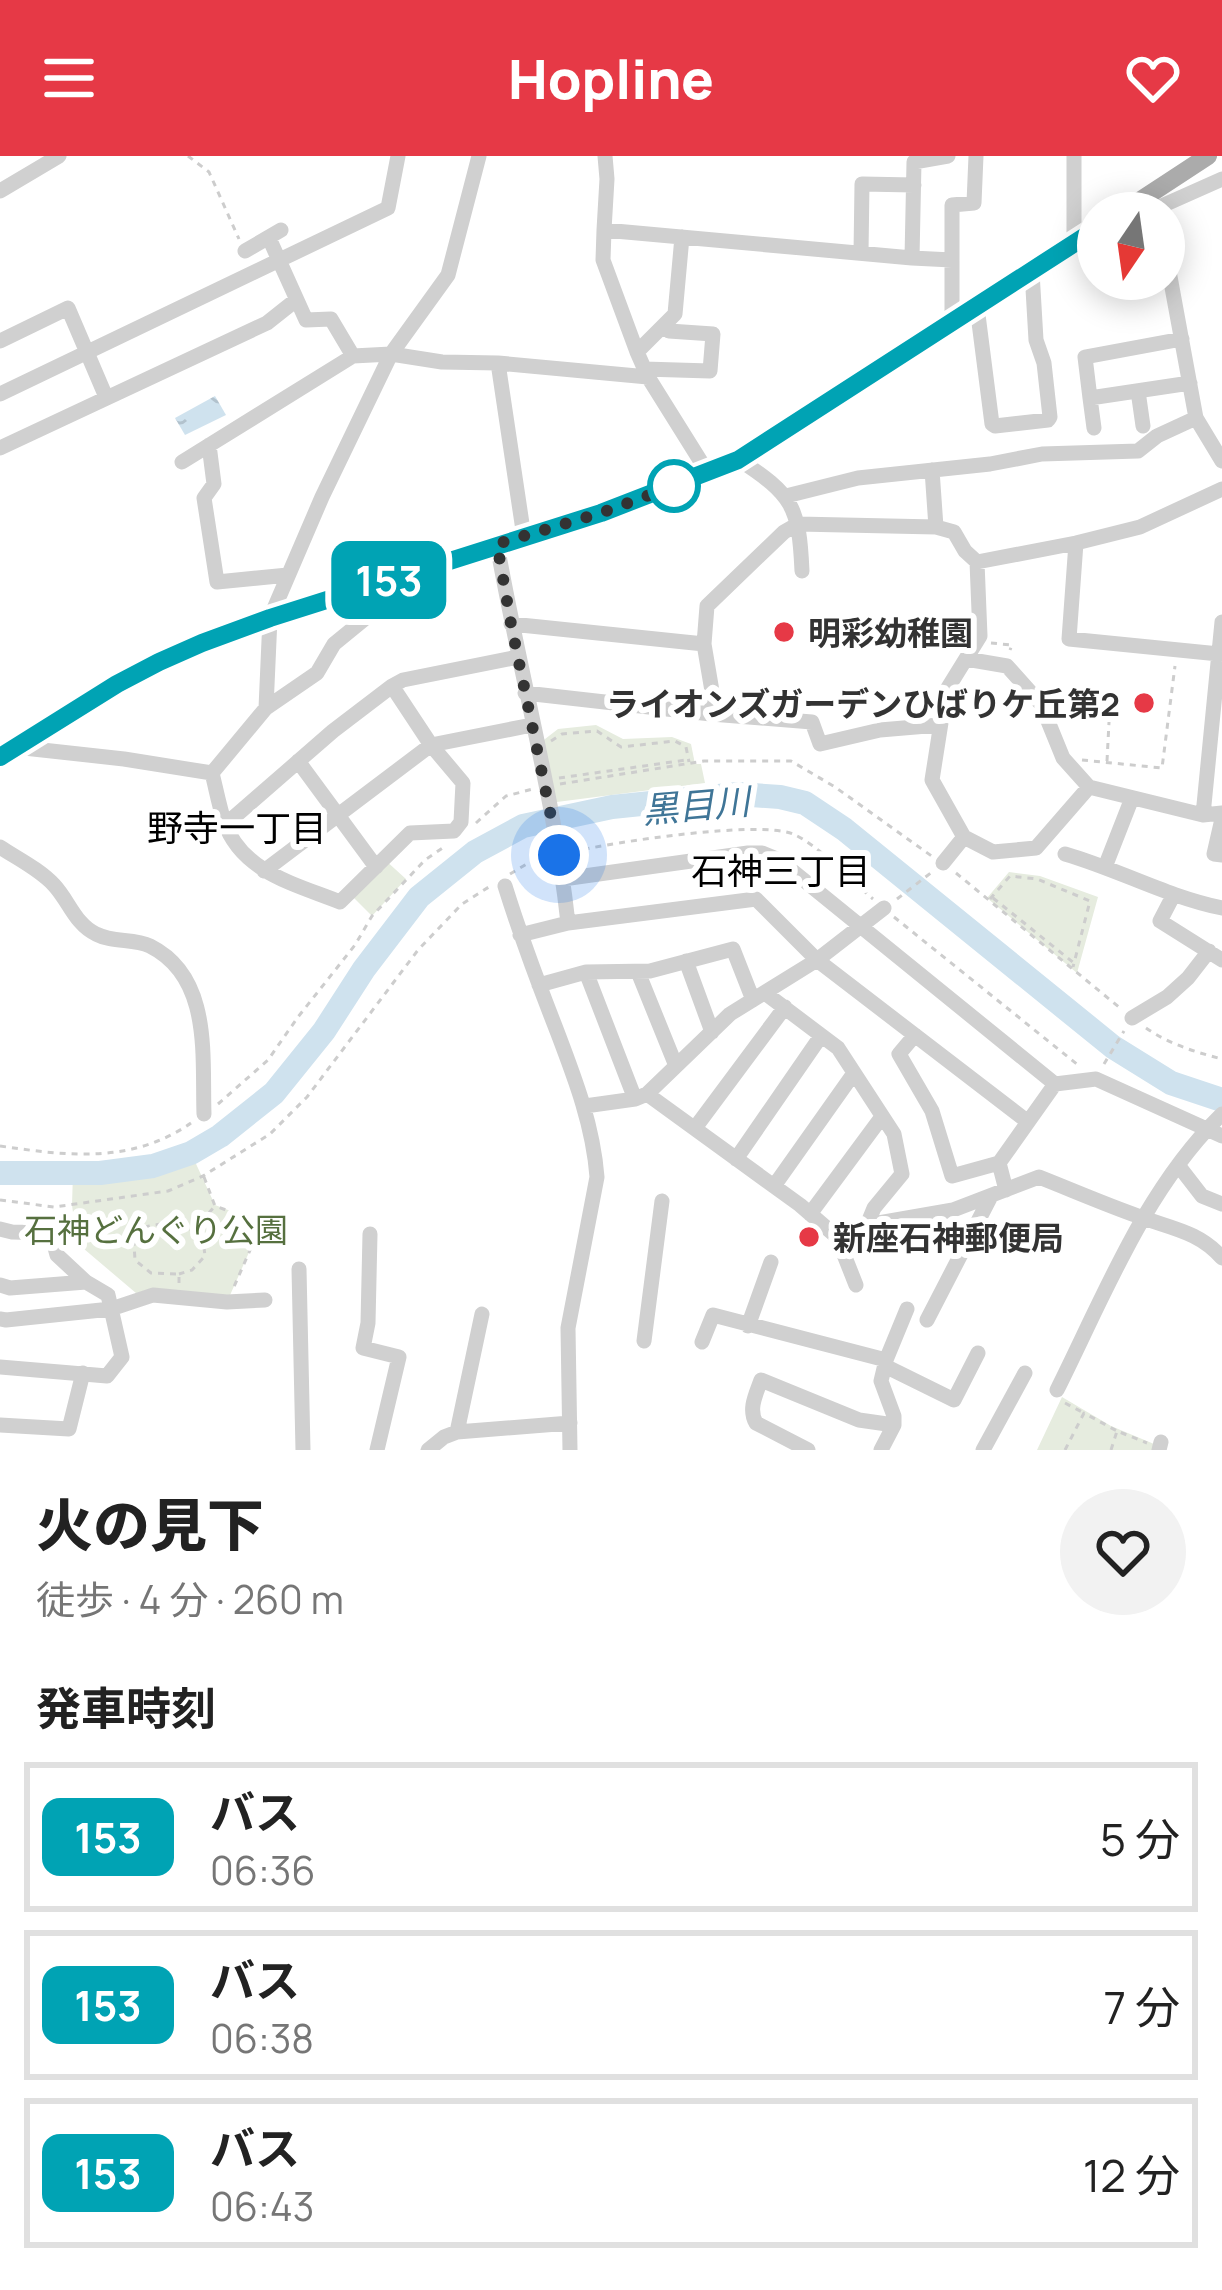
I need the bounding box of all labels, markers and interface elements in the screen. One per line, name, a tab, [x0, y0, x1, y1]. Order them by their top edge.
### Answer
text: Hopline	[508, 41, 714, 115]
icon: menu	[36, 45, 102, 111]
icon: heart	[1120, 45, 1186, 111]
north arrow	[1077, 192, 1185, 300]
map controls	[1077, 192, 1185, 300]
unlabelled marker	[649, 461, 699, 511]
line badge: 153	[320, 541, 458, 619]
text: 153	[355, 551, 423, 609]
place label: 明彩幼稚園	[808, 610, 973, 655]
marker: 明彩幼稚園	[771, 619, 797, 645]
place label: ライオンズガーデンひばりケ丘第2	[606, 681, 1120, 726]
marker: ライオンズガーデンひばりケ丘第2	[1131, 690, 1157, 716]
water label: 黒目川	[640, 776, 756, 834]
district label: 野寺一丁目	[147, 803, 327, 852]
your location	[529, 825, 589, 885]
district label: 石神三丁目	[691, 846, 871, 895]
park label: 石神どんぐり公園	[24, 1207, 288, 1252]
place label: 新座石神郵便局	[833, 1215, 1064, 1260]
marker: 新座石神郵便局	[796, 1224, 822, 1250]
text: 火の見下	[36, 1485, 264, 1563]
button: heart	[1060, 1489, 1186, 1615]
text: 徒歩 · 4 分 · 260 m	[36, 1572, 344, 1626]
text: 発車時刻	[36, 1677, 216, 1739]
text: バス	[210, 1781, 300, 1843]
text: 153	[74, 1808, 142, 1866]
text: 5 分	[1100, 1808, 1180, 1870]
text: 06:36	[210, 1843, 315, 1897]
text: バス	[210, 1949, 300, 2011]
text: 153	[74, 1976, 142, 2034]
text: 7 分	[1103, 1976, 1180, 2038]
text: 06:38	[210, 2011, 314, 2065]
text: バス	[210, 2117, 300, 2179]
text: 153	[74, 2144, 142, 2202]
text: 12 分	[1083, 2144, 1180, 2206]
text: 06:43	[210, 2179, 314, 2233]

